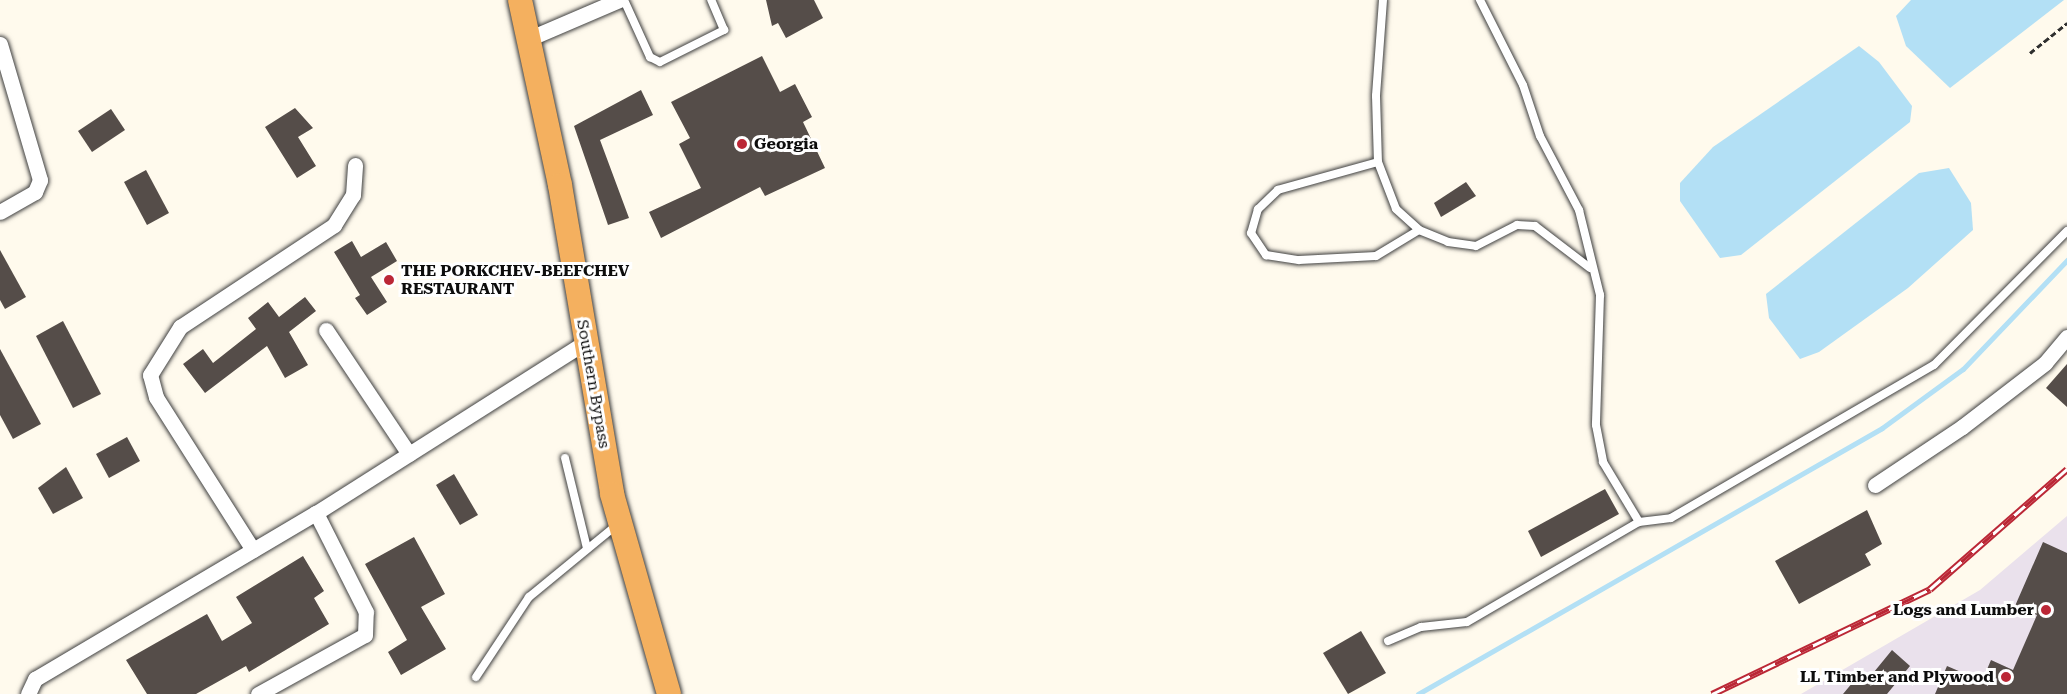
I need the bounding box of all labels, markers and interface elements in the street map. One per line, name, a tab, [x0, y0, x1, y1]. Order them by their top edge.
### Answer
place label: Georgia	[754, 134, 818, 154]
marker: Georgia	[735, 137, 749, 151]
place label: THE PORKCHEV-BEEFCHEV RESTAURANT	[401, 261, 629, 299]
marker: THE PORKCHEV-BEEFCHEV RESTAURANT	[382, 273, 396, 287]
street label: Southern Bypass	[572, 318, 614, 450]
place label: Logs and Lumber	[1893, 600, 2034, 620]
marker: Logs and Lumber	[2039, 603, 2053, 617]
place label: LL Timber and Plywood	[1800, 667, 1994, 687]
marker: LL Timber and Plywood	[1999, 670, 2013, 684]

